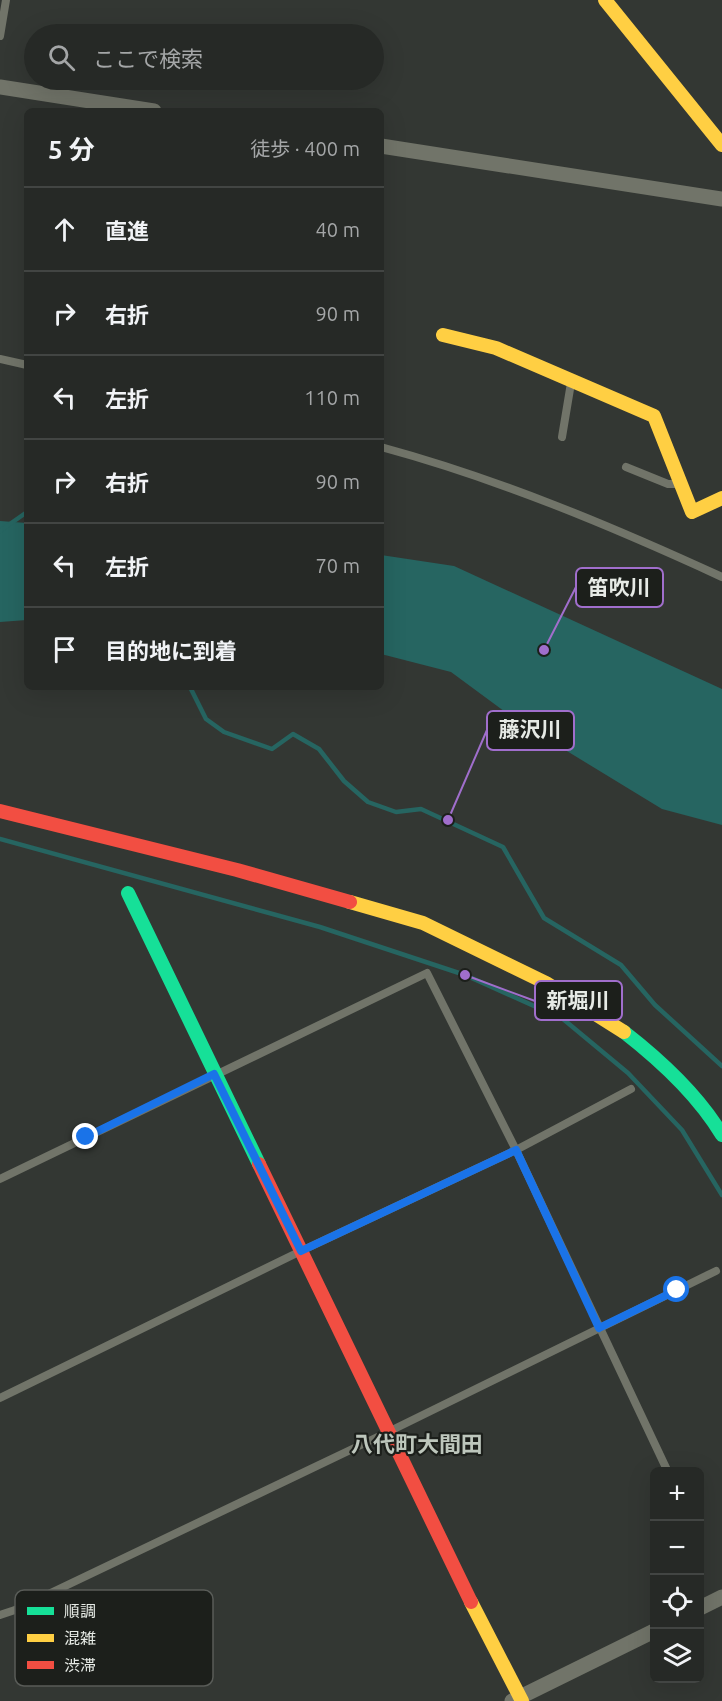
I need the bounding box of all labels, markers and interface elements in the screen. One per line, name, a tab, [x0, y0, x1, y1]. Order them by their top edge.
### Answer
search box	[24, 24, 384, 90]
icon: search	[45, 41, 78, 74]
text: ここで検索	[93, 46, 203, 71]
text: 5 分	[48, 135, 95, 164]
text: 徒歩 · 400 m	[250, 137, 360, 160]
icon: ahead	[48, 213, 81, 246]
text: 直進	[105, 218, 149, 243]
text: 40 m	[316, 218, 360, 241]
icon: right	[48, 297, 81, 330]
text: 右折	[105, 302, 149, 327]
text: 90 m	[316, 302, 360, 325]
icon: left	[48, 381, 81, 414]
text: 左折	[105, 386, 149, 411]
text: 110 m	[304, 386, 360, 409]
icon: right	[48, 465, 81, 498]
text: 右折	[105, 470, 149, 495]
text: 90 m	[316, 470, 360, 493]
icon: left	[48, 549, 81, 582]
text: 左折	[105, 554, 149, 579]
text: 70 m	[316, 554, 360, 577]
callout: 笛吹川	[576, 568, 663, 607]
text: 笛吹川	[588, 575, 651, 599]
icon: arrive	[48, 633, 81, 666]
text: 目的地に到着	[105, 638, 237, 663]
callout: 藤沢川	[487, 711, 574, 750]
text: 藤沢川	[499, 717, 562, 741]
callout: 新堀川	[535, 981, 622, 1020]
text: 新堀川	[547, 988, 610, 1012]
route end	[72, 1123, 98, 1149]
route start	[663, 1276, 689, 1302]
district label: 八代町大間田	[351, 1431, 483, 1456]
map controls	[650, 1467, 704, 1683]
button: +	[650, 1467, 704, 1521]
button: −	[650, 1521, 704, 1575]
button: locate	[650, 1575, 704, 1629]
legend	[15, 1590, 213, 1686]
text: 順調	[64, 1602, 96, 1620]
text: 混雑	[64, 1629, 96, 1647]
button: layers	[650, 1629, 704, 1683]
text: 渋滞	[64, 1656, 96, 1674]

